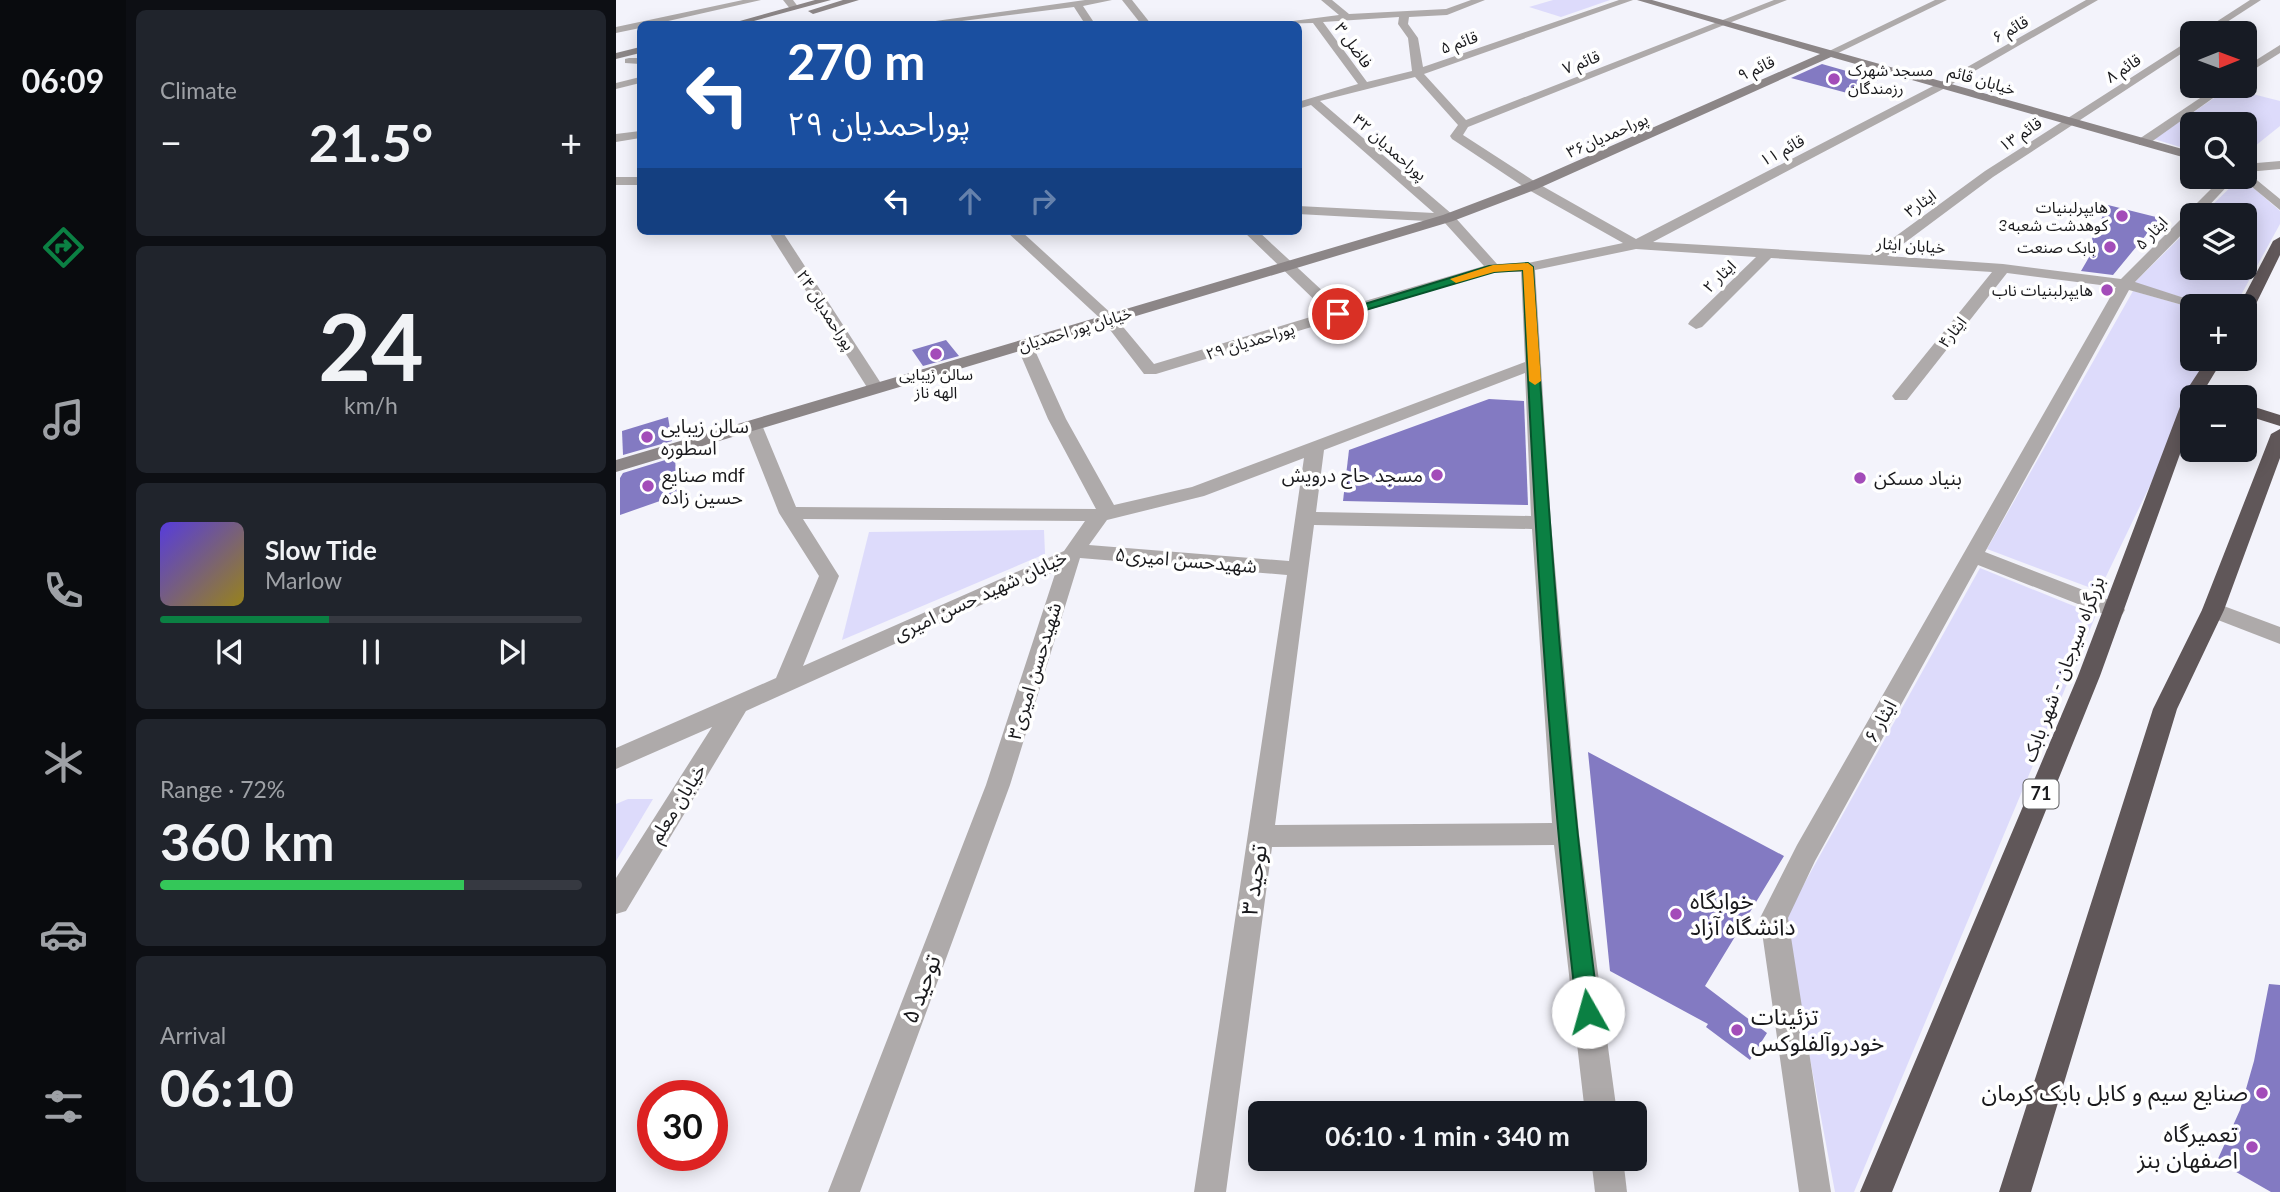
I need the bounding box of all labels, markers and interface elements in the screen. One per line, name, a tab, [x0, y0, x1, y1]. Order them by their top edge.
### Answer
street label: قائم ۶	[1988, 11, 2033, 50]
street label: فاضل ۳	[1331, 18, 1377, 72]
north arrow	[2180, 21, 2258, 98]
map controls	[2180, 21, 2257, 462]
street label: قائم ۵	[1438, 26, 1481, 61]
text: 270 m	[787, 32, 925, 90]
street label: قائم ۷	[1560, 46, 1604, 81]
icon: left	[672, 49, 763, 140]
street label: قائم ۸	[2101, 49, 2146, 89]
street label: قائم ۹	[1734, 51, 1779, 88]
place label: مسجد شهرک رزمندگان	[1848, 60, 1933, 98]
text: 06:09	[22, 61, 104, 100]
street label: خیابان قائم	[1945, 61, 2018, 102]
marker: مسجد شهرک رزمندگان	[1826, 71, 1842, 87]
text: Climate	[160, 76, 237, 104]
text: پوراحمدیان ۲۹	[787, 103, 970, 142]
street label: پوراحمدیان۳۶	[1563, 108, 1652, 163]
street label: پوراحمدیان ۳۲	[1348, 109, 1431, 185]
text: 21.5°	[309, 111, 433, 173]
street label: قائم ۱۳	[1995, 112, 2047, 158]
button: search	[2180, 112, 2257, 189]
text: −	[160, 119, 182, 165]
text: +	[560, 119, 582, 165]
street label: قائم ۱۱	[1756, 130, 1809, 173]
icon: left	[878, 182, 916, 220]
icon: ahead	[951, 182, 989, 220]
icon: right	[1024, 182, 1062, 220]
street label: ایثار۳	[1900, 185, 1940, 221]
place label: هایپرلبنیات کوهدشت شعبه3	[1999, 197, 2108, 235]
button: layers	[2180, 203, 2257, 280]
marker: هایپرلبنیات کوهدشت شعبه3	[2114, 208, 2130, 224]
street label: ایثار ۵	[2130, 212, 2172, 254]
icon: directions	[39, 223, 88, 272]
street label: خیابان ایثار	[1875, 233, 1946, 257]
place label: بابک صنعت	[2017, 237, 2096, 256]
marker: بابک صنعت	[2102, 239, 2118, 255]
street label: ایثار ۲	[1698, 255, 1740, 297]
street label: پوراحمدیان ۲۴	[792, 266, 859, 354]
place label: هایپرلبنیات ناب	[1992, 280, 2093, 301]
marker: هایپرلبنیات ناب	[2099, 282, 2115, 298]
pin	[1308, 284, 1368, 344]
text: 24	[318, 291, 424, 400]
button: +	[2180, 294, 2257, 371]
icon: arrive	[1319, 295, 1357, 333]
street label: خیابان پور احمدیان	[1016, 302, 1135, 357]
street label: ایثار۴	[1934, 312, 1970, 352]
street label: پوراحمدیان ۲۹	[1203, 318, 1297, 365]
marker: سالن زیبایی الهه ناز	[928, 346, 944, 362]
place label: سالن زیبایی الهه ناز	[899, 364, 973, 402]
button: −	[2180, 385, 2257, 462]
text: km/h	[344, 391, 398, 419]
icon: music	[39, 395, 88, 444]
place label: سالن زیبایی اسطوره	[661, 414, 749, 460]
marker: سالن زیبایی اسطوره	[639, 429, 655, 445]
place label: صنایع mdf حسین زاده	[662, 463, 745, 509]
place label: مسجد حاج درویش	[1282, 463, 1423, 489]
place label: بنیاد مسکن	[1874, 466, 1962, 490]
marker: مسجد حاج درویش	[1429, 467, 1445, 483]
marker: بنیاد مسکن	[1852, 470, 1868, 486]
marker: صنایع mdf حسین زاده	[640, 478, 656, 494]
text: Slow Tide	[265, 534, 377, 566]
street label: شهیدحسن امیری۵	[1114, 542, 1258, 578]
street label: خیابان شهید حسن امیری	[889, 544, 1071, 646]
icon: phone	[39, 566, 88, 615]
text: Marlow	[265, 566, 342, 594]
street label: بزرگراه سیرجان - شهر بابک	[2016, 573, 2110, 765]
street label: شهیدحسن امیری۳	[1002, 599, 1066, 743]
icon: previous	[211, 633, 249, 671]
icon: pause	[352, 633, 390, 671]
icon: next	[493, 633, 531, 671]
street label: ایثار ۶	[1858, 695, 1902, 747]
icon: climate	[39, 738, 88, 787]
street label: خیابان معلم	[643, 759, 713, 849]
text: Range · 72%	[160, 775, 285, 803]
road number: 71	[2024, 780, 2058, 808]
text: 360 km	[160, 810, 334, 872]
street label: توحید ۳	[1234, 842, 1273, 917]
place label: خوابگاه دانشگاه آزاد	[1690, 886, 1795, 941]
marker: خوابگاه دانشگاه آزاد	[1668, 906, 1684, 922]
icon: car	[39, 910, 88, 959]
street label: توحید ۵	[894, 950, 947, 1027]
position arrow	[1551, 975, 1625, 1049]
place label: تزئینات خودروآلفلوکس	[1751, 1002, 1884, 1057]
text: Arrival	[160, 1021, 226, 1049]
marker: تزئینات خودروآلفلوکس	[1729, 1022, 1745, 1038]
text: 06:10	[160, 1056, 294, 1118]
place label: صنایع سیم و کابل بابک کرمان	[1981, 1078, 2248, 1110]
speed limit sign: 30	[637, 1080, 728, 1171]
icon: filters	[39, 1082, 88, 1131]
marker: صنایع سیم و کابل بابک کرمان	[2254, 1085, 2270, 1101]
place label: تعمیرگاه اصفهان بنز	[2136, 1119, 2238, 1174]
text: 06:10 · 1 min · 340 m	[1325, 1120, 1570, 1152]
marker: تعمیرگاه اصفهان بنز	[2244, 1139, 2260, 1155]

